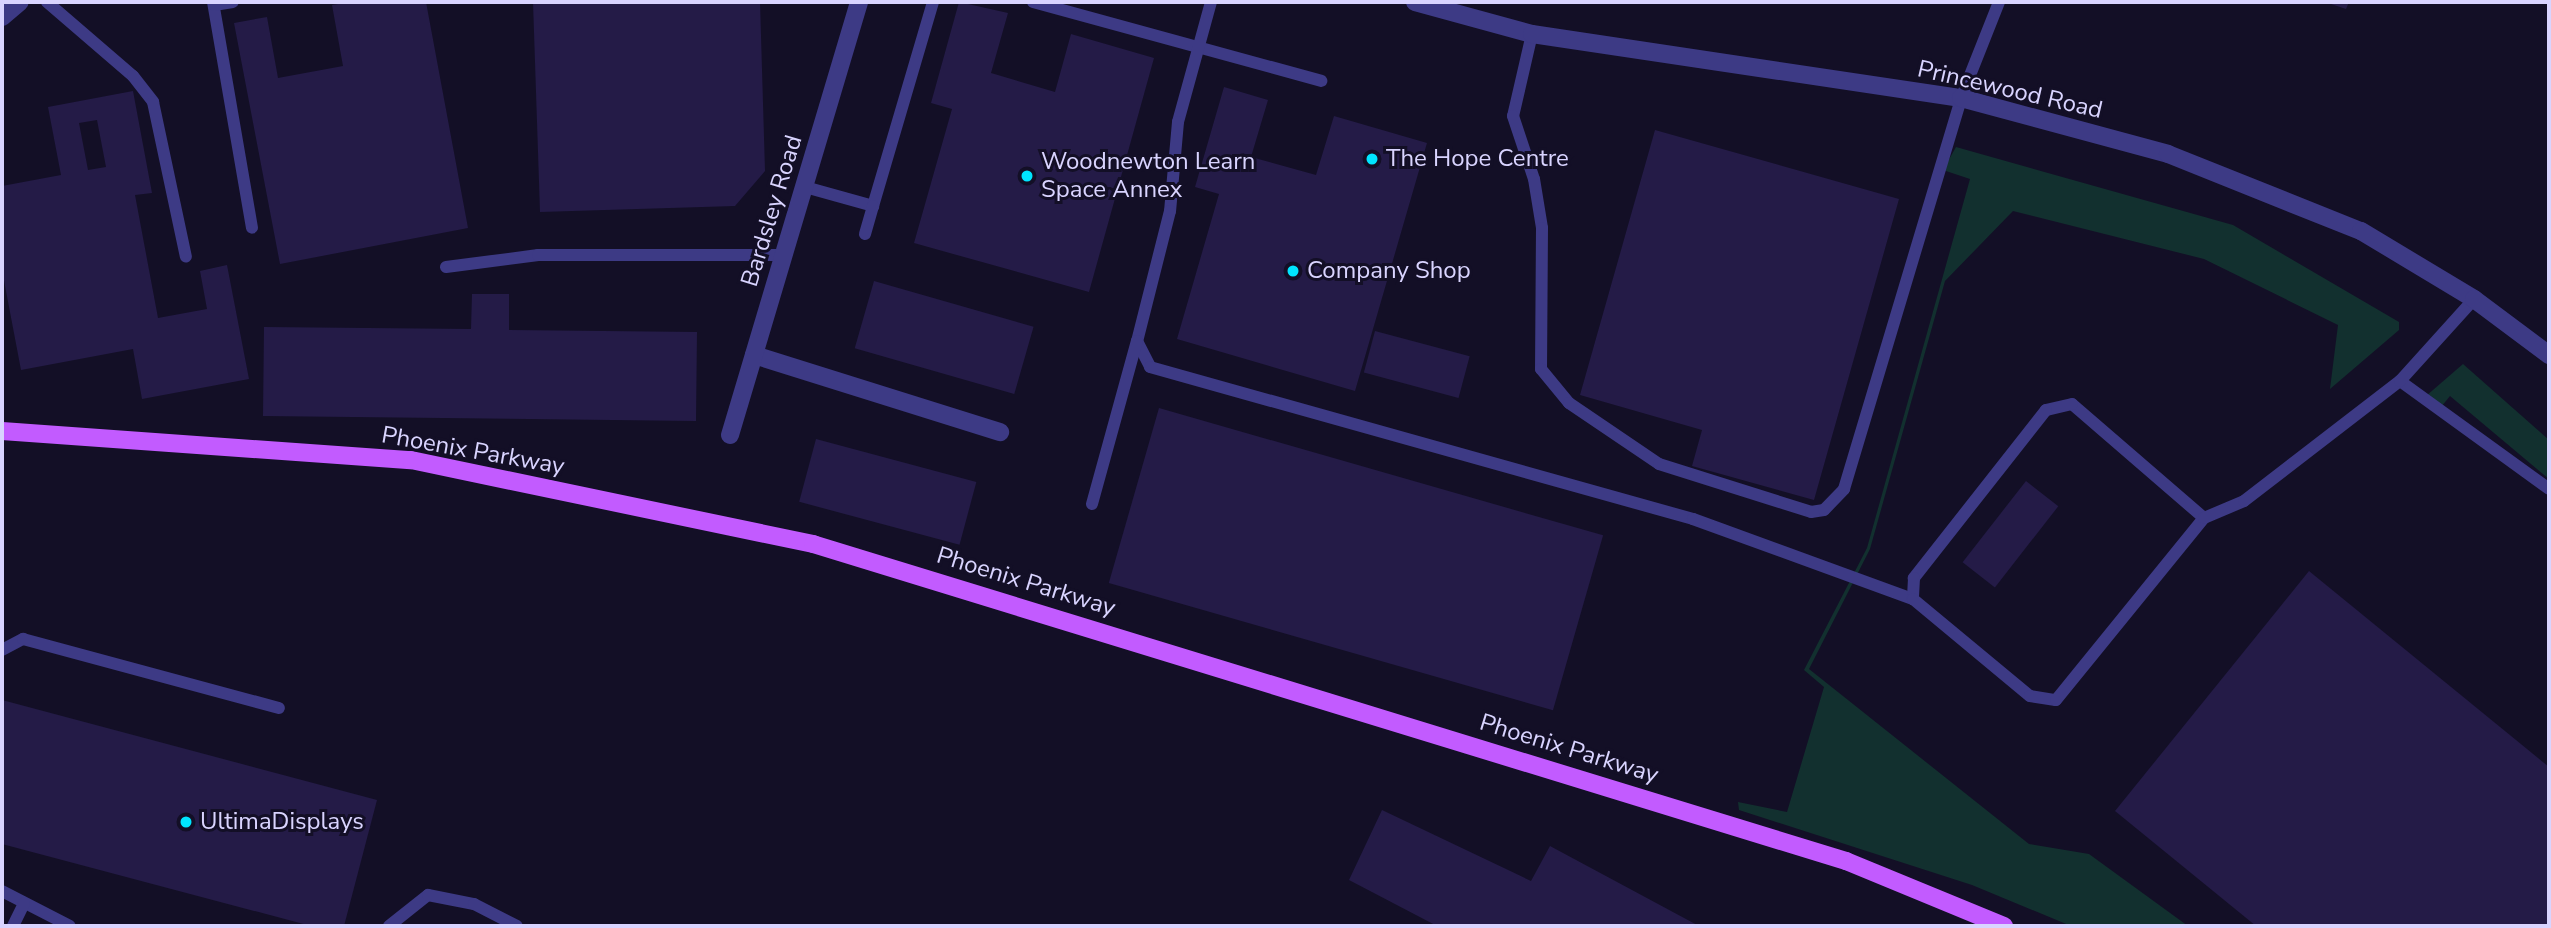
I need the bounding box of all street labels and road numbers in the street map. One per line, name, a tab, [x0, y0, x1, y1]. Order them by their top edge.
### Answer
street label: Princewood Road	[1915, 55, 2105, 125]
street label: Bardsley Road	[735, 132, 809, 290]
street label: Phoenix Parkway	[379, 421, 567, 481]
street label: Phoenix Parkway	[933, 541, 1119, 623]
street label: Phoenix Parkway	[1476, 708, 1662, 790]

